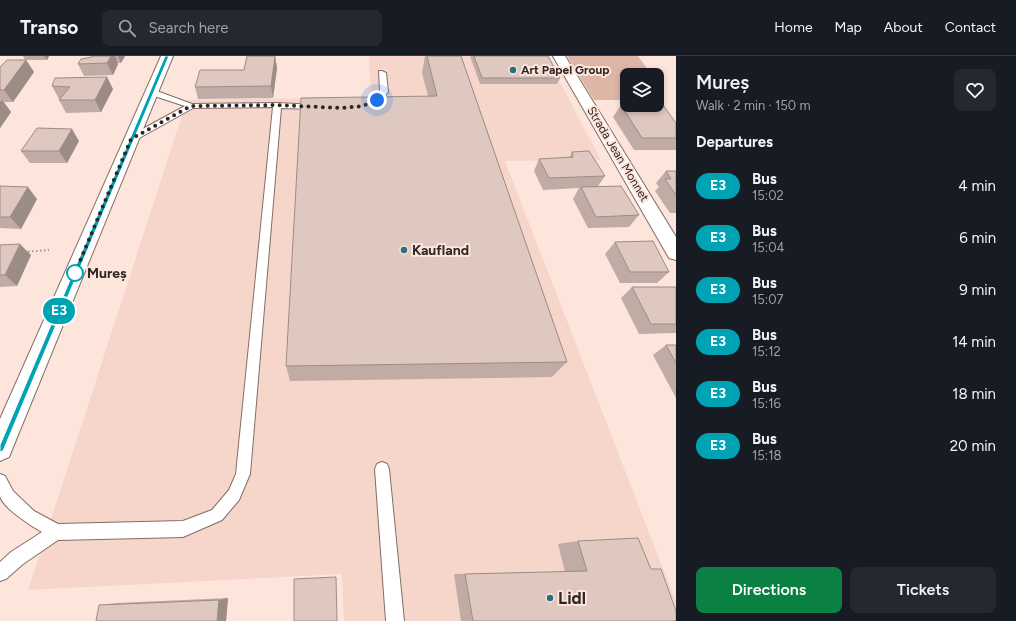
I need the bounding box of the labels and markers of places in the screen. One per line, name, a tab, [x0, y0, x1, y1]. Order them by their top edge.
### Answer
place label: Art Papel Group	[521, 63, 609, 77]
marker: Art Papel Group	[508, 65, 518, 75]
place label: Kaufland	[412, 242, 469, 259]
marker: Kaufland	[399, 245, 409, 255]
marker: Mureș	[66, 264, 84, 282]
place label: Mureș	[87, 265, 127, 282]
place label: Lidl	[558, 588, 586, 608]
marker: Lidl	[545, 593, 555, 603]

